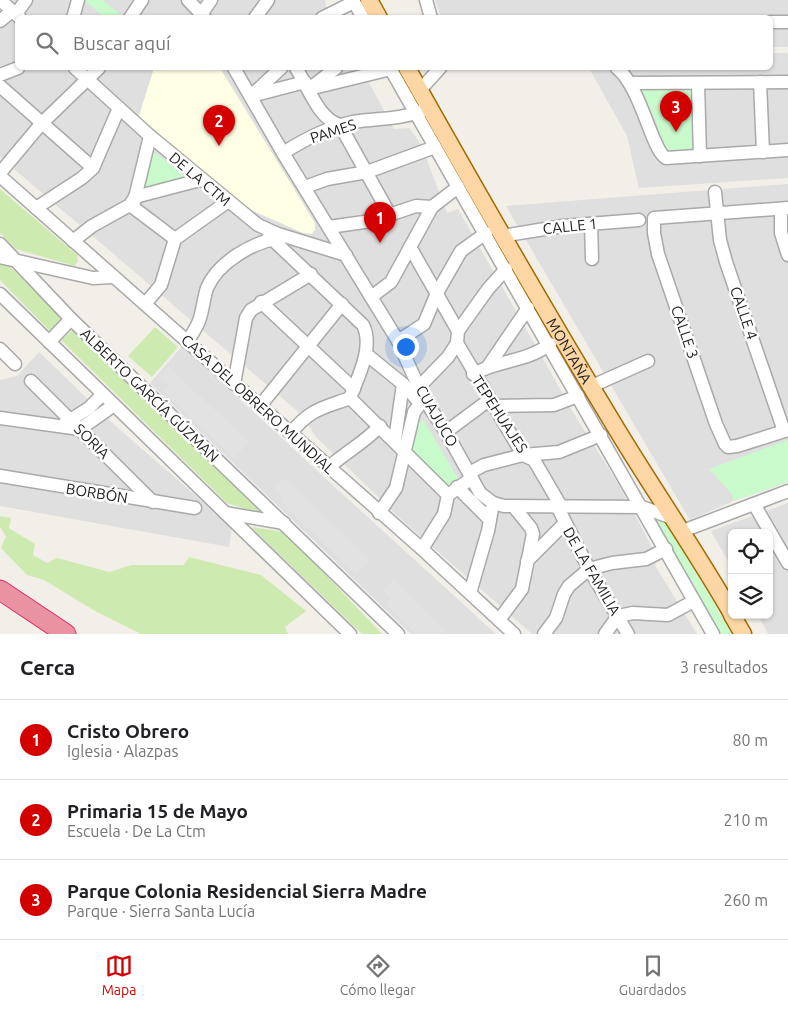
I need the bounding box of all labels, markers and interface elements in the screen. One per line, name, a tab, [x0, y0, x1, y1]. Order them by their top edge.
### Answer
search box	[15, 15, 773, 70]
icon: search	[33, 29, 61, 57]
text: Buscar aquí	[73, 32, 171, 54]
pin: 3	[660, 91, 692, 132]
pin: 2	[203, 105, 235, 146]
street label: PAMES	[308, 116, 358, 146]
street label: DE LA CTM	[166, 149, 234, 209]
pin: 1	[364, 202, 396, 243]
street label: CALLE 1	[542, 215, 598, 237]
street label: CALLE 4	[727, 284, 761, 342]
street label: CALLE 3	[668, 303, 702, 361]
street label: MONTAÑA	[544, 315, 596, 387]
street label: ALBERTO GARCÍA GÚZMAN	[77, 325, 223, 465]
street label: CASA DEL OBRERO MUNDIAL	[178, 331, 338, 477]
your location	[393, 334, 419, 360]
street label: TEPEHUAJES	[469, 372, 531, 456]
street label: CUAJUCO	[413, 382, 461, 450]
street label: SORIA	[71, 420, 113, 462]
street label: BORBÓN	[65, 480, 129, 506]
street label: DE LA FAMILIA	[560, 524, 624, 618]
map controls	[728, 529, 773, 619]
button: locate	[728, 529, 773, 574]
button: layers	[728, 574, 773, 619]
text: Cerca	[20, 655, 75, 679]
text: 3 resultados	[680, 658, 768, 676]
text: Cristo Obrero	[67, 720, 189, 742]
text: 1	[31, 731, 41, 749]
text: 80 m	[732, 731, 768, 749]
text: Iglesia · Alazpas	[67, 742, 178, 760]
text: Primaria 15 de Mayo	[67, 800, 248, 822]
text: 2	[31, 811, 41, 829]
text: 210 m	[723, 811, 768, 829]
text: Escuela · De La Ctm	[67, 822, 206, 840]
text: Parque Colonia Residencial Sierra Madre	[67, 880, 427, 902]
text: 3	[31, 891, 41, 909]
text: 260 m	[723, 891, 768, 909]
text: Parque · Sierra Santa Lucía	[67, 902, 255, 920]
tab: Mapa	[102, 952, 136, 998]
tab: Cómo llegar	[340, 952, 415, 998]
tab: Guardados	[619, 952, 686, 998]

